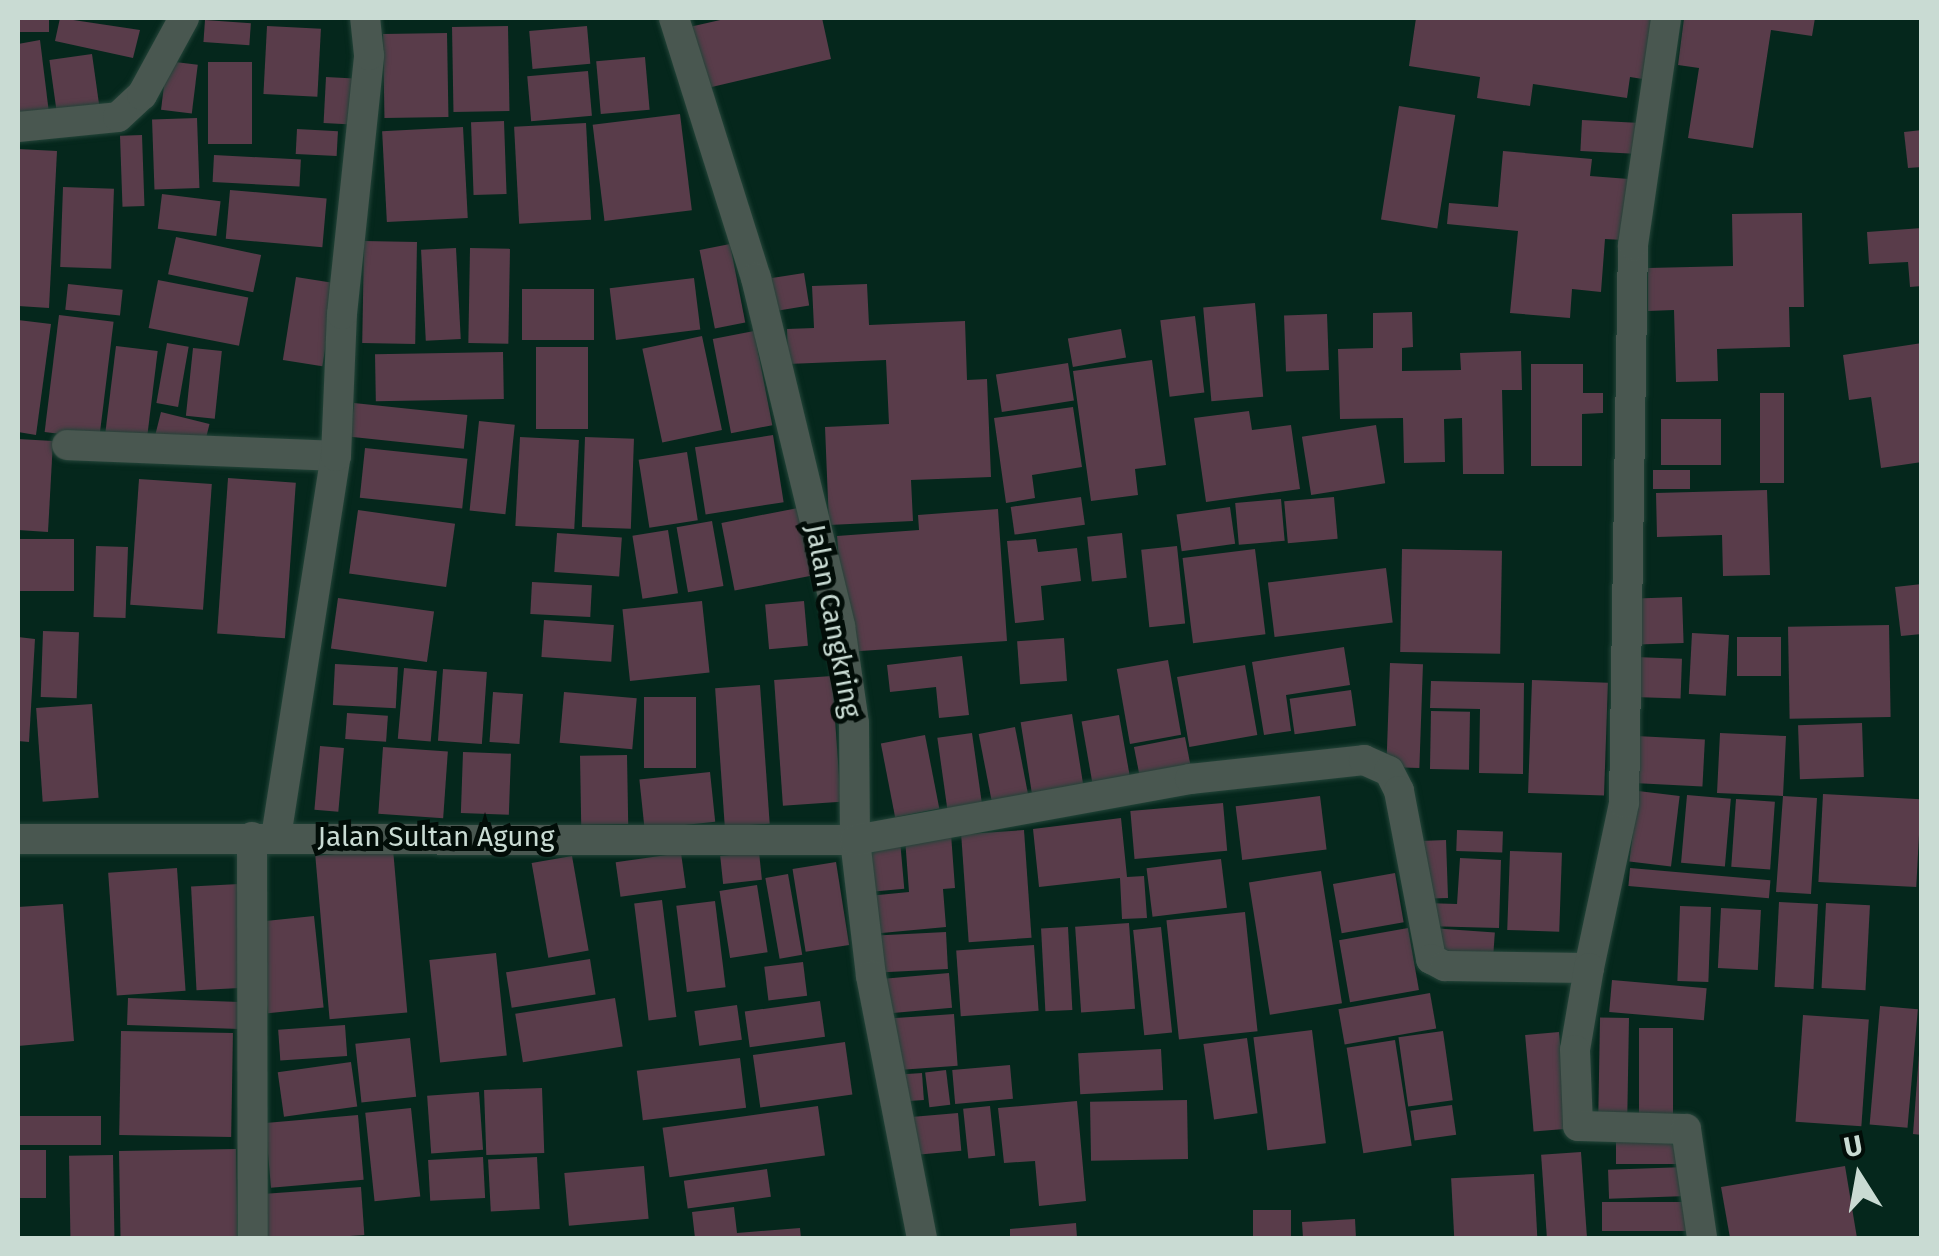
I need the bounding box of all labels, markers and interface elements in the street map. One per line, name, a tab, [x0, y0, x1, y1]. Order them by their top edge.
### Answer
street label: Jalan Cangkring	[798, 521, 868, 721]
street label: Jalan Sultan Agung	[318, 820, 554, 854]
north arrow	[1809, 1126, 1909, 1226]
text: U	[1841, 1128, 1865, 1164]

